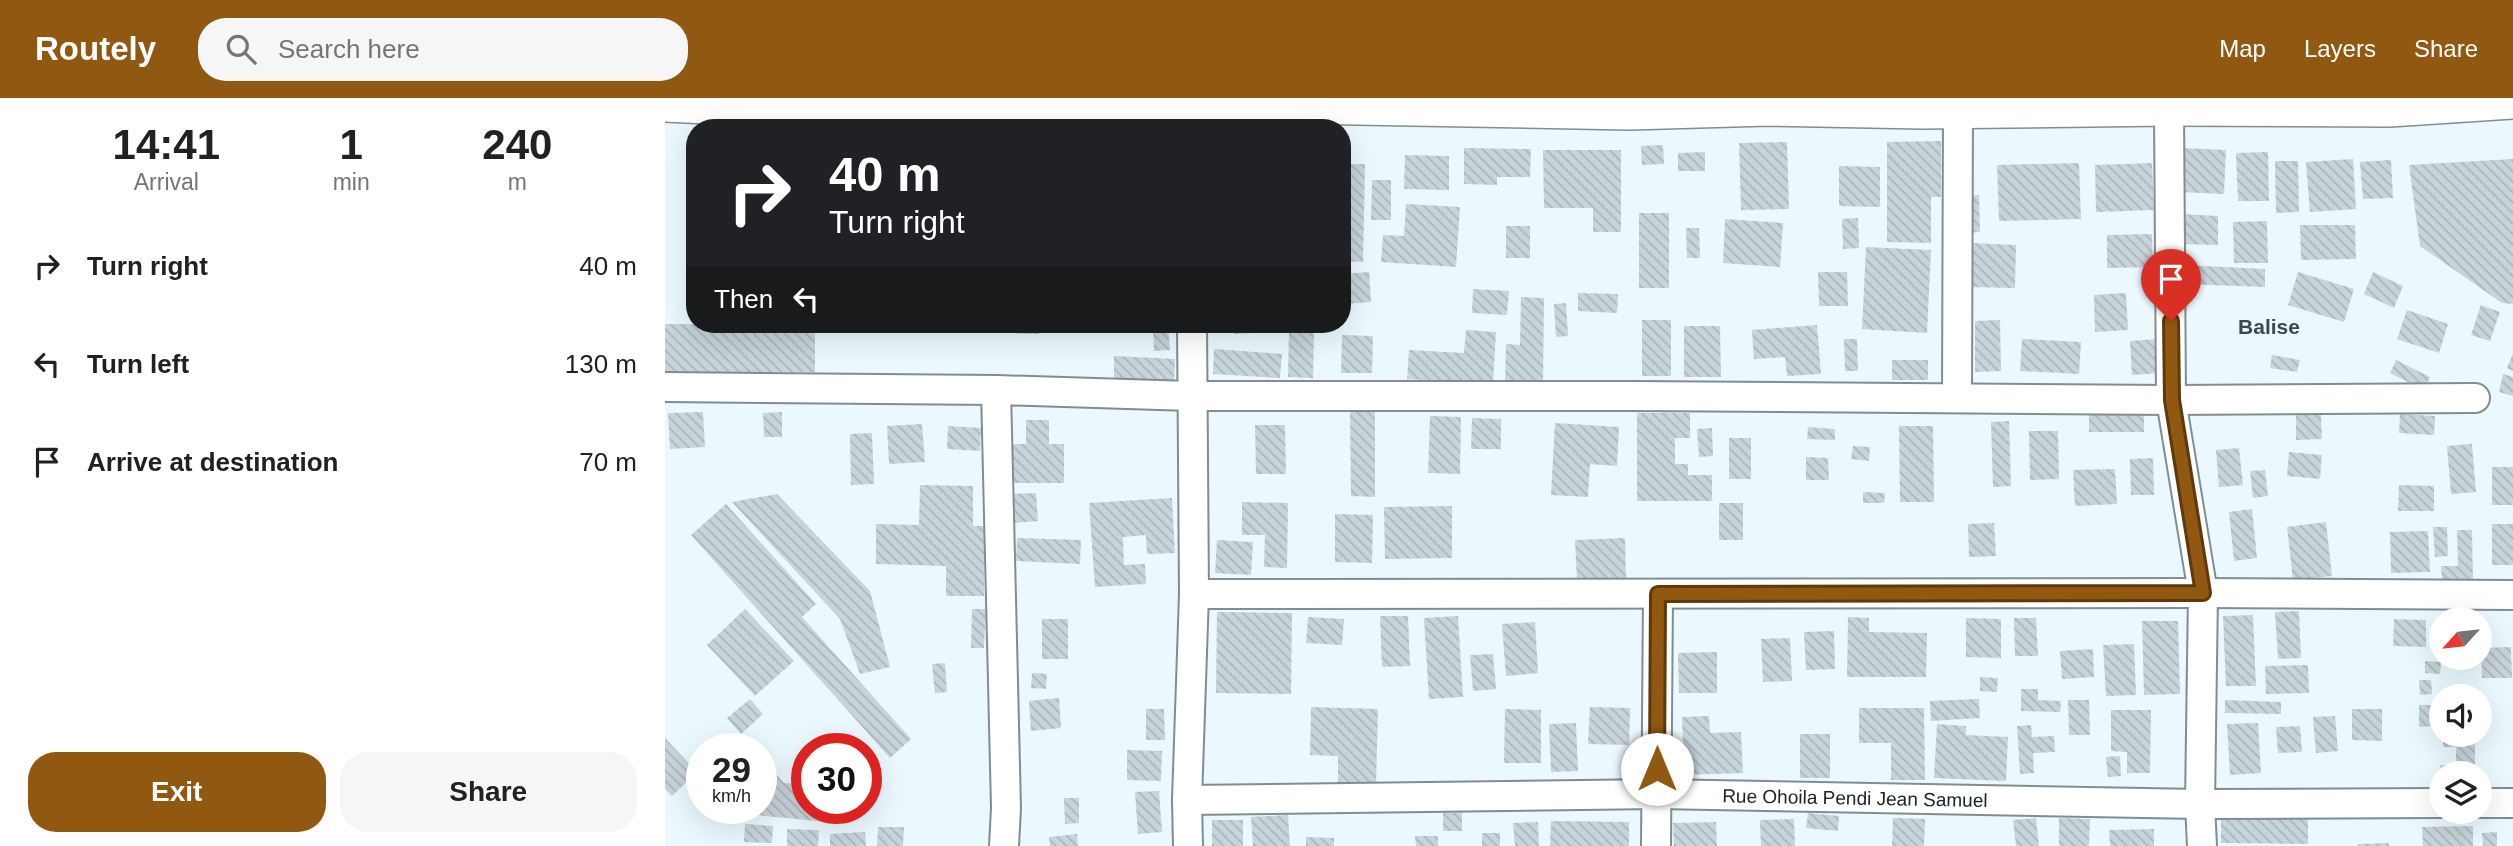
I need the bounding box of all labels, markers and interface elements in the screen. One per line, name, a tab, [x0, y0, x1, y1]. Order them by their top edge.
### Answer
search box	[198, 18, 688, 81]
text: Routely	[35, 30, 156, 67]
icon: search	[222, 30, 260, 68]
text: Search here	[278, 34, 420, 64]
text: Map	[2219, 35, 2266, 62]
text: Layers	[2304, 35, 2376, 62]
text: Share	[2414, 35, 2478, 62]
text: 14:41	[113, 121, 220, 168]
text: 1	[339, 121, 363, 168]
text: 240	[482, 121, 552, 168]
icon: right	[714, 147, 805, 238]
text: 40 m	[829, 147, 941, 201]
text: Arrival	[134, 169, 199, 195]
text: min	[333, 169, 370, 195]
text: m	[508, 169, 527, 195]
text: Turn right	[829, 204, 965, 240]
icon: right	[28, 247, 66, 285]
pin	[2141, 249, 2201, 321]
text: Turn right	[87, 251, 208, 281]
text: 40 m	[579, 251, 637, 281]
icon: arrive	[2152, 260, 2190, 298]
icon: left	[787, 280, 825, 318]
text: Then	[714, 284, 773, 314]
district label: Balise	[2238, 315, 2300, 338]
icon: left	[28, 345, 66, 383]
text: Turn left	[87, 349, 189, 379]
text: 130 m	[565, 349, 637, 379]
icon: arrive	[28, 443, 66, 481]
text: Arrive at destination	[87, 447, 338, 477]
text: 70 m	[579, 447, 637, 477]
north arrow	[2429, 607, 2492, 670]
map controls	[2429, 607, 2492, 824]
button: sound	[2429, 684, 2492, 747]
position arrow	[1620, 732, 1694, 806]
speed limit sign: 30	[791, 733, 882, 824]
text: 29	[712, 750, 751, 789]
button: Exit	[28, 752, 326, 832]
button: Share	[340, 752, 637, 832]
button: layers	[2429, 761, 2492, 824]
street label: Rue Ohoila Pendi Jean Samuel	[1722, 785, 1988, 811]
text: km/h	[712, 786, 751, 806]

